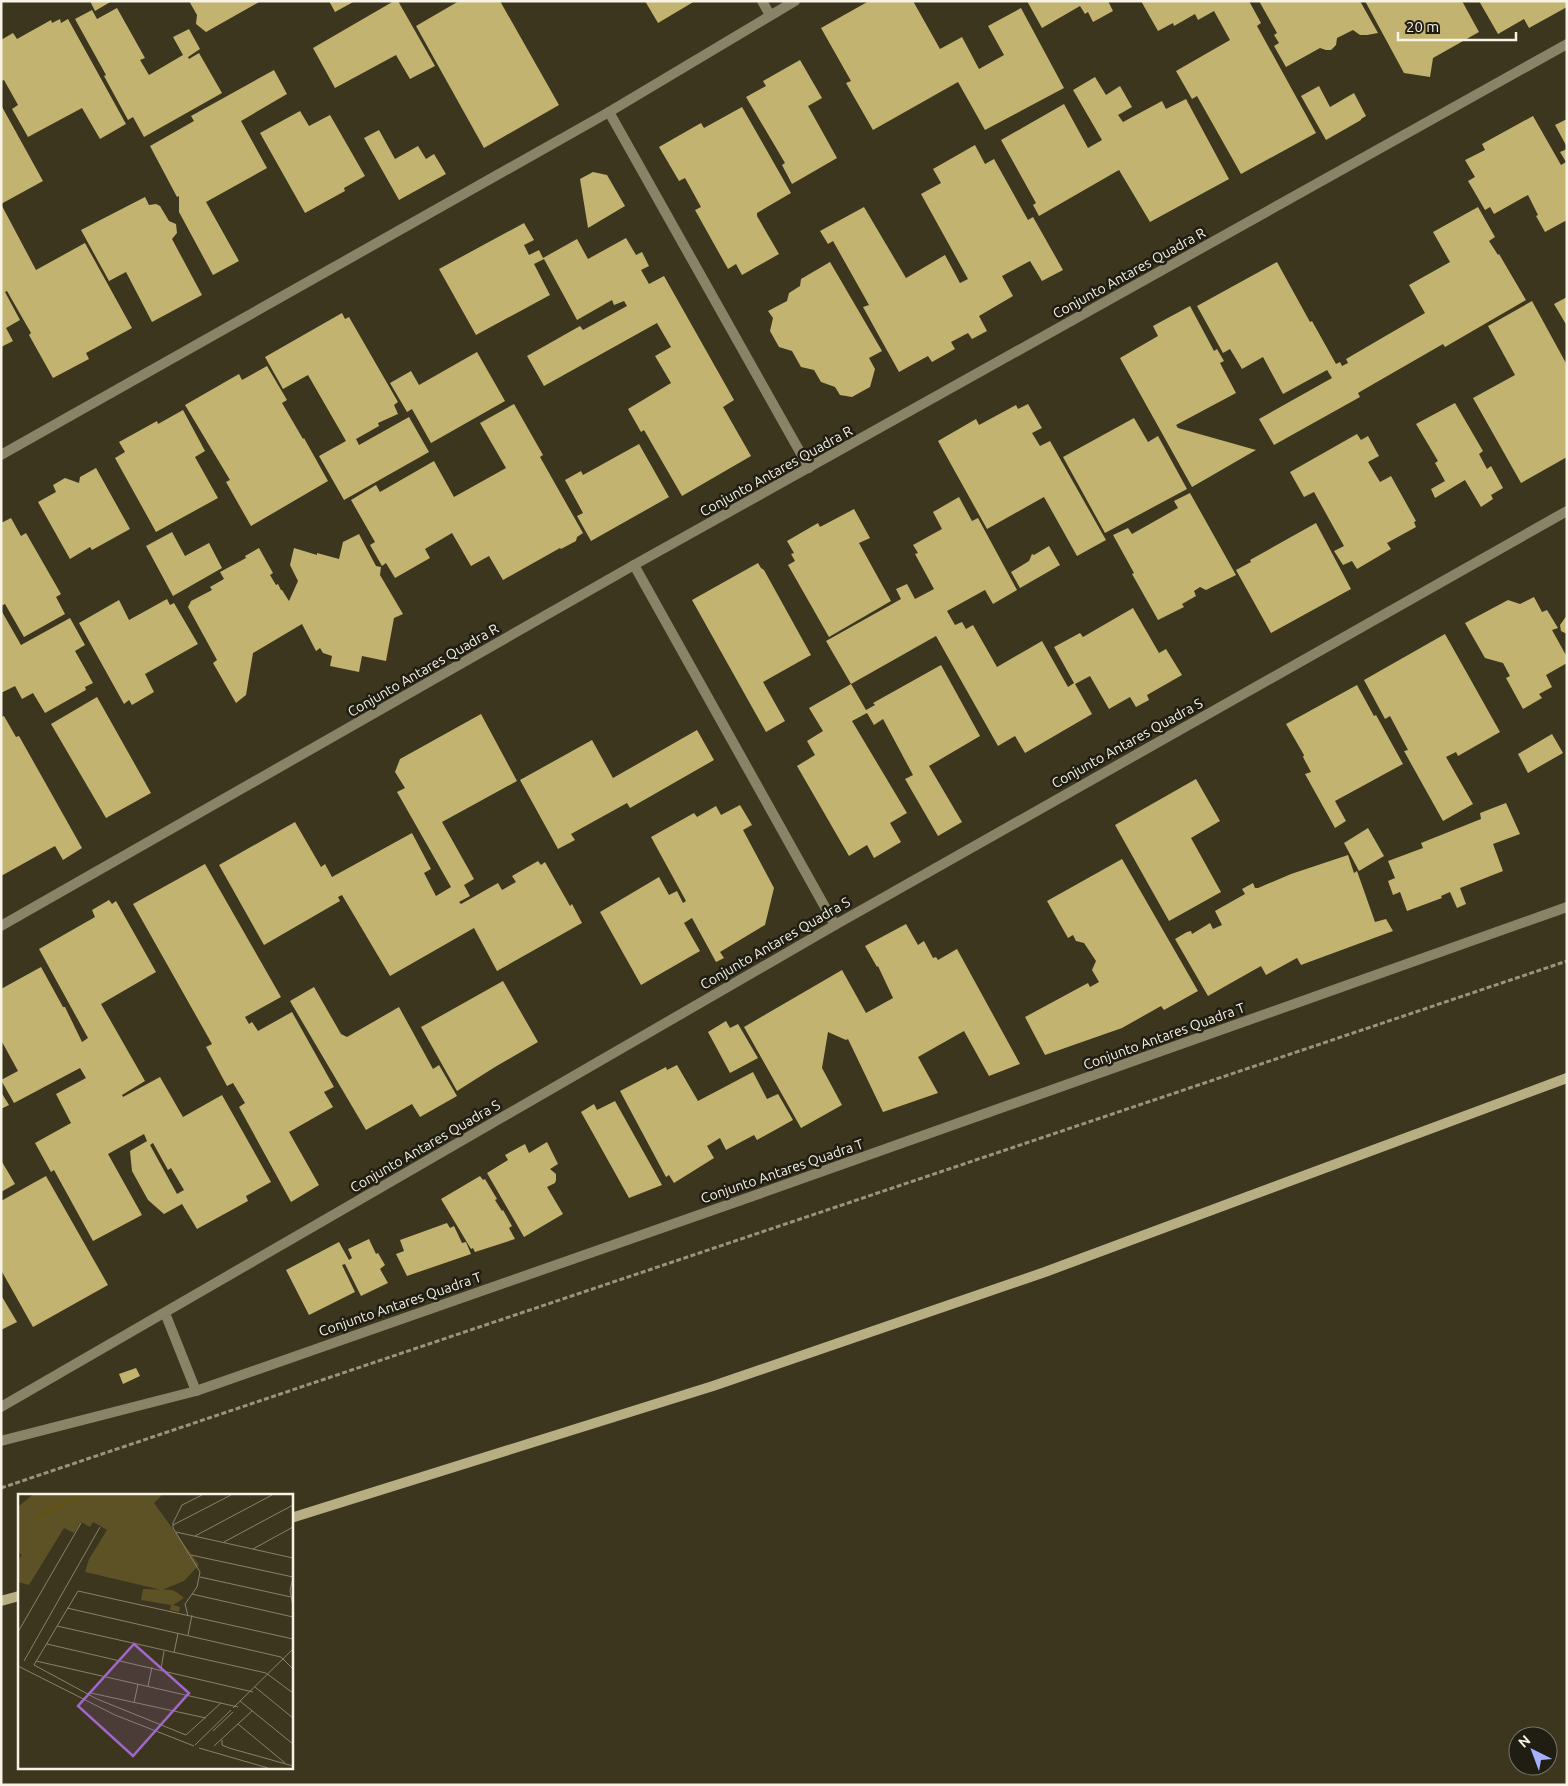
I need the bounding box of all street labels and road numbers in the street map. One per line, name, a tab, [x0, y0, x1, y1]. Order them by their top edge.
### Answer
street label: Conjunto Antares Quadra R	[1050, 224, 1208, 322]
street label: Conjunto Antares Quadra R	[697, 422, 855, 520]
street label: Conjunto Antares Quadra R	[345, 620, 502, 720]
street label: Conjunto Antares Quadra S	[1049, 695, 1205, 791]
street label: Conjunto Antares Quadra S	[697, 893, 853, 993]
street label: Conjunto Antares Quadra T	[1081, 999, 1247, 1073]
street label: Conjunto Antares Quadra S	[347, 1096, 503, 1196]
street label: Conjunto Antares Quadra T	[699, 1136, 866, 1206]
street label: Conjunto Antares Quadra T	[317, 1269, 484, 1339]

